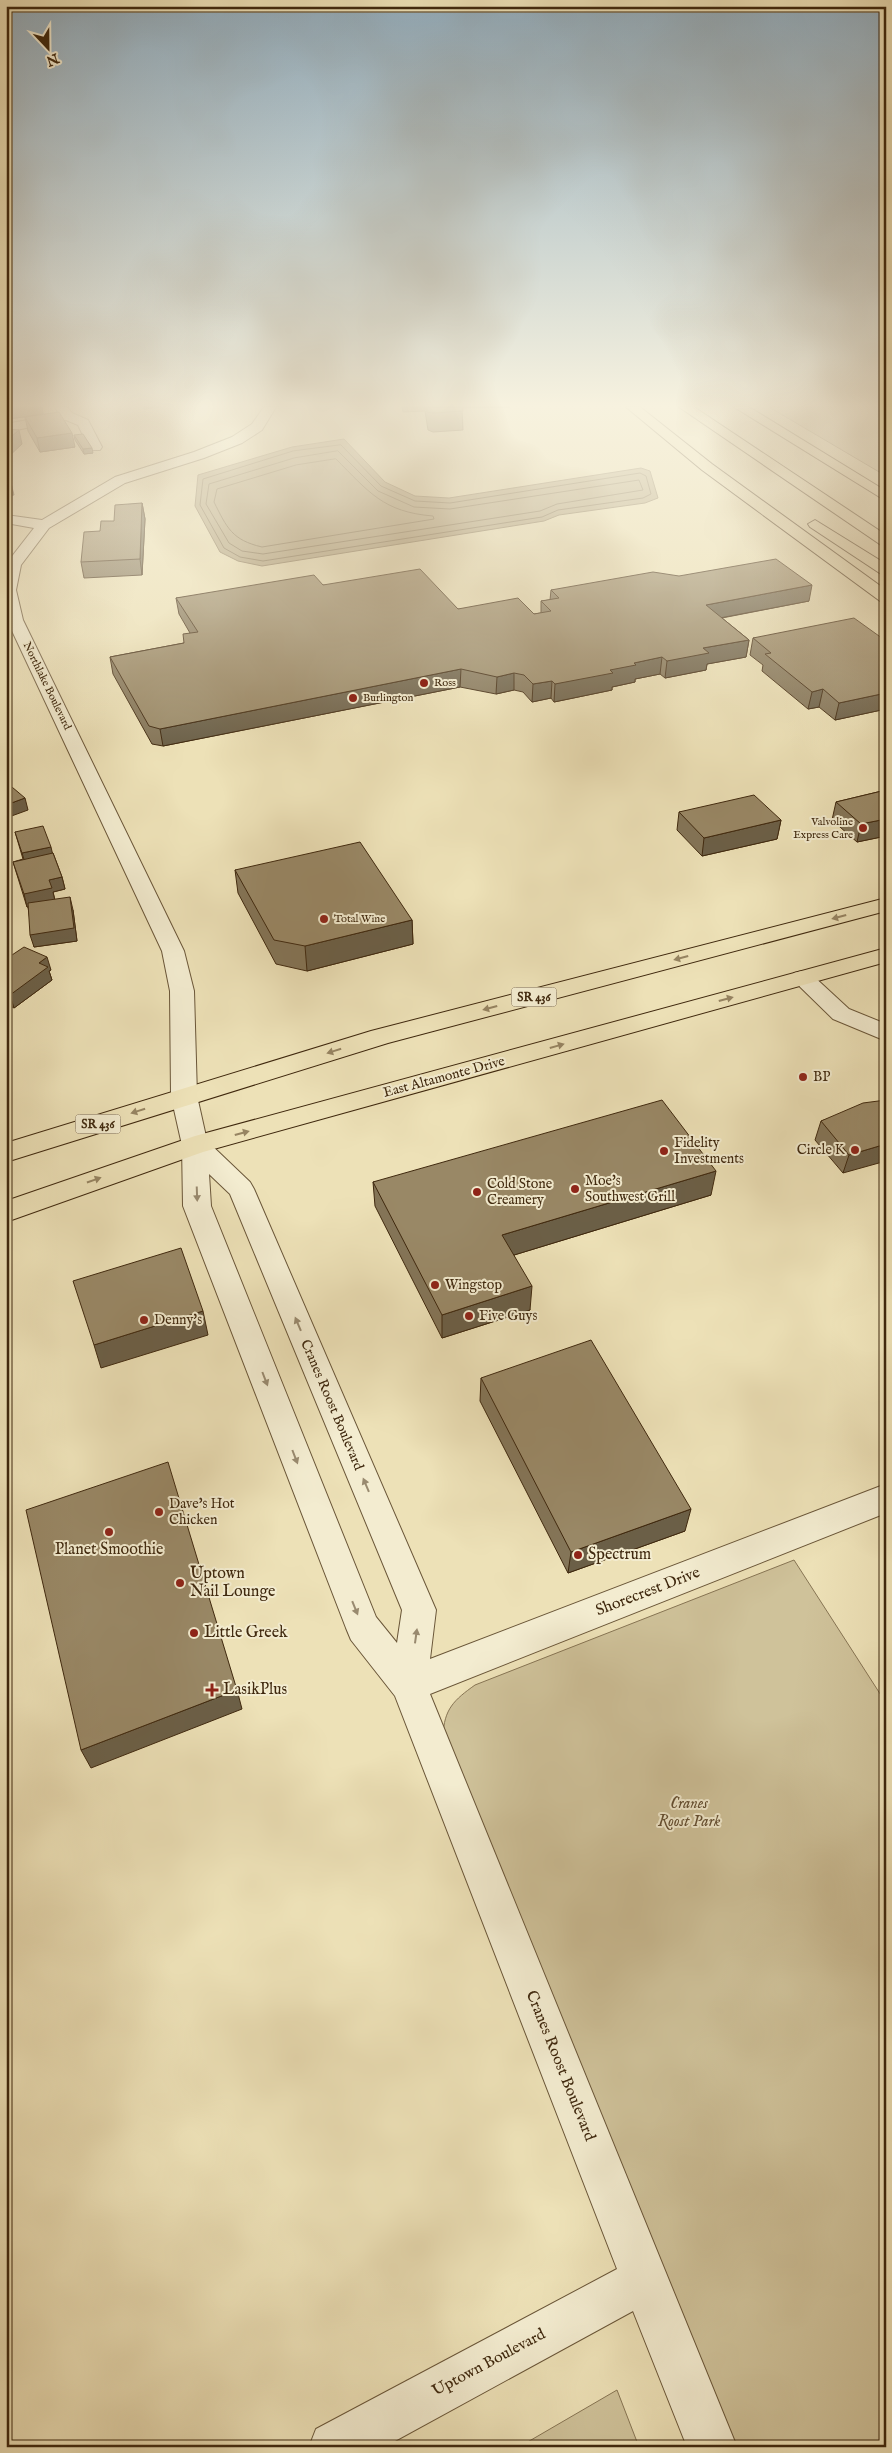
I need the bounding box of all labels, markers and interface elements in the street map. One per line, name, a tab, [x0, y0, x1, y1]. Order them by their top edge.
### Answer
north arrow	[22, 22, 72, 72]
text: N	[44, 48, 62, 70]
street label: Northlake Boulevard	[20, 640, 74, 732]
place label: Ross	[434, 676, 456, 690]
marker: Ross	[418, 677, 430, 689]
place label: Burlington	[363, 691, 413, 705]
marker: Burlington	[347, 692, 359, 704]
place label: Valvoline Express Care	[793, 815, 853, 842]
marker: Valvoline Express Care	[857, 822, 869, 834]
place label: Total Wine	[334, 912, 385, 926]
marker: Total Wine	[318, 913, 330, 925]
one-way arrow	[831, 913, 846, 921]
one-way arrow	[674, 954, 689, 962]
road number: SR 436	[512, 988, 556, 1006]
one-way arrow	[718, 994, 733, 1002]
one-way arrow	[483, 1005, 498, 1013]
one-way arrow	[550, 1041, 565, 1049]
one-way arrow	[326, 1048, 341, 1056]
street label: East Altamonte Drive	[381, 1052, 507, 1102]
place label: BP	[813, 1068, 830, 1086]
marker: BP	[797, 1071, 809, 1083]
one-way arrow	[130, 1107, 145, 1115]
road number: SR 436	[76, 1114, 120, 1134]
one-way arrow	[234, 1128, 249, 1136]
place label: Fidelity Investments	[674, 1134, 744, 1168]
place label: Circle K	[797, 1141, 846, 1159]
marker: Circle K	[849, 1144, 861, 1156]
marker: Fidelity Investments	[658, 1145, 670, 1157]
place label: Moe's Southwest Grill	[585, 1172, 675, 1206]
place label: Cold Stone Creamery	[487, 1175, 553, 1209]
one-way arrow	[86, 1176, 101, 1183]
marker: Moe's Southwest Grill	[569, 1183, 581, 1195]
one-way arrow	[193, 1186, 201, 1202]
marker: Cold Stone Creamery	[471, 1186, 483, 1198]
place label: Wingstop	[445, 1276, 502, 1294]
marker: Wingstop	[429, 1279, 441, 1291]
place label: Five Guys	[479, 1307, 537, 1325]
marker: Five Guys	[463, 1310, 475, 1322]
place label: Denny's	[154, 1311, 202, 1329]
marker: Denny's	[138, 1314, 150, 1326]
one-way arrow	[294, 1316, 302, 1331]
street label: Cranes Roost Boulevard	[296, 1337, 368, 1474]
one-way arrow	[261, 1372, 269, 1387]
one-way arrow	[291, 1450, 299, 1464]
one-way arrow	[362, 1477, 370, 1492]
place label: Dave's Hot Chicken	[169, 1495, 235, 1529]
marker: Dave's Hot Chicken	[153, 1506, 165, 1518]
marker: Planet Smoothie	[103, 1526, 115, 1538]
place label: Planet Smoothie	[55, 1540, 163, 1560]
place label: Spectrum	[588, 1545, 651, 1565]
marker: Spectrum	[572, 1549, 584, 1561]
street label: Shorecrest Drive	[593, 1563, 703, 1621]
place label: Uptown Nail Lounge	[190, 1564, 275, 1602]
marker: Uptown Nail Lounge	[174, 1577, 186, 1589]
one-way arrow	[352, 1601, 360, 1615]
place label: Little Greek	[204, 1623, 288, 1643]
marker: Little Greek	[188, 1627, 200, 1639]
one-way arrow	[412, 1628, 420, 1644]
place label: LasikPlus	[223, 1680, 288, 1700]
marker: LasikPlus	[205, 1683, 219, 1697]
park label: Cranes Roost Park	[658, 1794, 721, 1832]
street label: Cranes Roost Boulevard	[521, 1988, 600, 2145]
street label: Uptown Boulevard	[429, 2324, 550, 2401]

